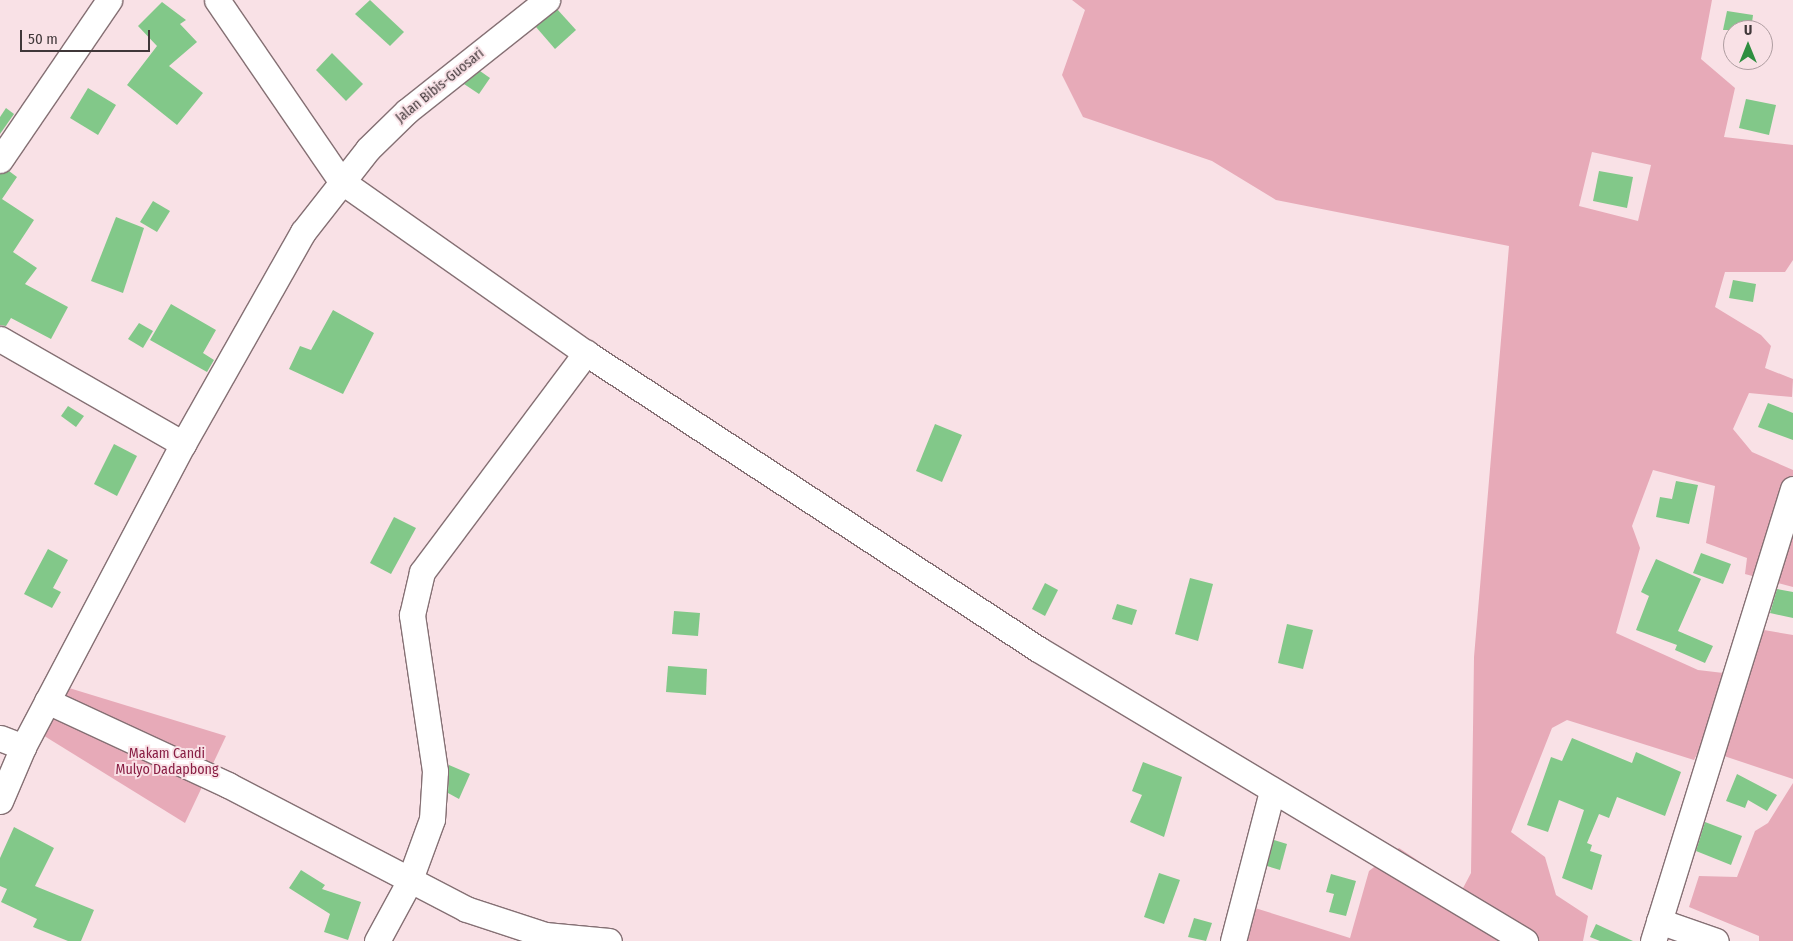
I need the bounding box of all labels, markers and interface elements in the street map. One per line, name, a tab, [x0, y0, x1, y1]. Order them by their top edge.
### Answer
scale bar	[22, 20, 152, 52]
north arrow	[1723, 20, 1773, 70]
text: U	[1744, 22, 1752, 39]
text: 50 m	[28, 30, 58, 48]
street label: Jalan Bibis-Guosari	[392, 45, 488, 127]
park label: Makam Candi Mulyo Dadapbong	[115, 746, 219, 779]

